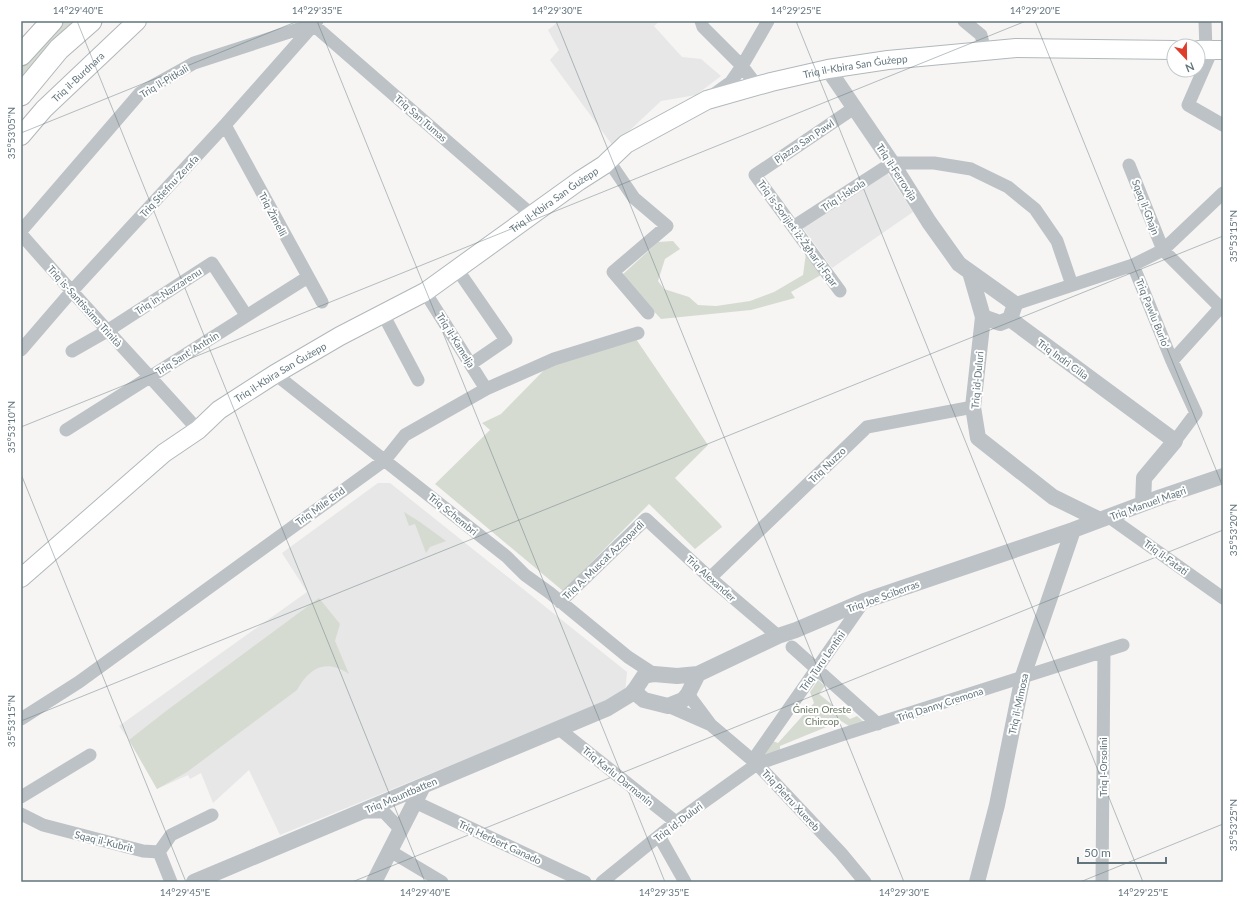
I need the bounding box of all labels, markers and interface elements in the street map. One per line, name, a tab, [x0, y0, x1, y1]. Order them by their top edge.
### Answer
text: 14°29'40"E	[53, 4, 103, 16]
text: 14°29'35"E	[292, 4, 342, 16]
text: 14°29'30"E	[532, 4, 582, 16]
text: 14°29'25"E	[771, 4, 821, 16]
text: 14°29'20"E	[1010, 4, 1060, 16]
north arrow	[1166, 38, 1206, 78]
street label: Triq il-Burdnara	[49, 49, 107, 105]
street label: Triq il-Kbira San Ġużepp	[802, 52, 908, 80]
text: N	[1184, 60, 1196, 75]
street label: Triq il-Pitkali	[138, 62, 190, 100]
street label: Triq San Tumas	[392, 92, 450, 144]
text: 35°53'05"N	[5, 107, 17, 159]
street label: Pjazza San Pawl	[772, 117, 836, 165]
street label: Triq il-Ferrovija	[874, 141, 920, 203]
street label: Triq Stiefnu Zerafa	[137, 152, 201, 220]
street label: Triq il-Kbira San Ġużepp	[507, 164, 601, 235]
street label: Triq l-Iskola	[819, 176, 867, 214]
street label: Triq is-Sorijiet iż-Żgħar il-Fqar	[755, 177, 841, 289]
street label: Sqaq il-Għajn	[1130, 178, 1162, 236]
street label: Triq Żimelli	[256, 190, 290, 238]
text: 35°53'15"N	[1227, 210, 1239, 262]
street label: Triq is-Santissima Trinità	[45, 263, 125, 349]
street label: Triq in-Nazzarenu	[132, 265, 204, 317]
street label: Triq Pawlu Burlo'	[1134, 277, 1172, 349]
street label: Triq il-Kamelja	[434, 310, 478, 370]
street label: Triq Sant' Antnin	[153, 329, 221, 377]
street label: Triq Indrì Cilia	[1035, 336, 1091, 382]
street label: Triq il-Kbira San Ġużepp	[232, 339, 329, 405]
street label: Triq id-Duluri	[969, 351, 985, 409]
text: 35°53'10"N	[5, 401, 17, 453]
street label: Triq Nuzzo	[806, 444, 848, 486]
street label: Triq Mile End	[293, 484, 347, 528]
street label: Triq Manuel Magri	[1108, 484, 1188, 522]
street label: Triq Schembri	[426, 490, 480, 538]
text: 35°53'20"N	[1227, 504, 1239, 556]
street label: Triq A. Muscat Azzopardi	[560, 518, 646, 602]
street label: Triq il-Fatati	[1141, 537, 1191, 577]
street label: Triq Alexander	[684, 552, 739, 604]
street label: Triq Joe Sciberras	[845, 577, 921, 615]
street label: Triq Turu Lentini	[797, 629, 847, 693]
street label: Triq il-Mimosa	[1006, 672, 1030, 736]
street label: Triq Danny Cremona	[895, 684, 985, 724]
text: 35°53'15"N	[5, 695, 17, 747]
park label: Ġnien Oreste Chircop	[793, 703, 851, 727]
street label: Triq l-Orsolini	[1097, 737, 1109, 797]
street label: Triq Karlu Darmanin	[580, 744, 656, 808]
street label: Triq Pietru Xuereb	[760, 767, 823, 833]
street label: Triq Mountbatten	[363, 775, 439, 815]
text: 35°53'25"N	[1227, 799, 1239, 851]
street label: Triq id-Duluri	[651, 800, 705, 844]
street label: Triq Herbert Ganado	[457, 818, 544, 867]
street label: Sqaq il-Kubrit	[74, 828, 135, 854]
scale bar	[1078, 839, 1166, 865]
text: 50 m	[1084, 845, 1111, 860]
text: 14°29'45"E	[160, 886, 210, 898]
text: 14°29'40"E	[400, 886, 450, 898]
text: 14°29'35"E	[639, 886, 689, 898]
text: 14°29'30"E	[879, 886, 929, 898]
text: 14°29'25"E	[1118, 886, 1168, 898]

